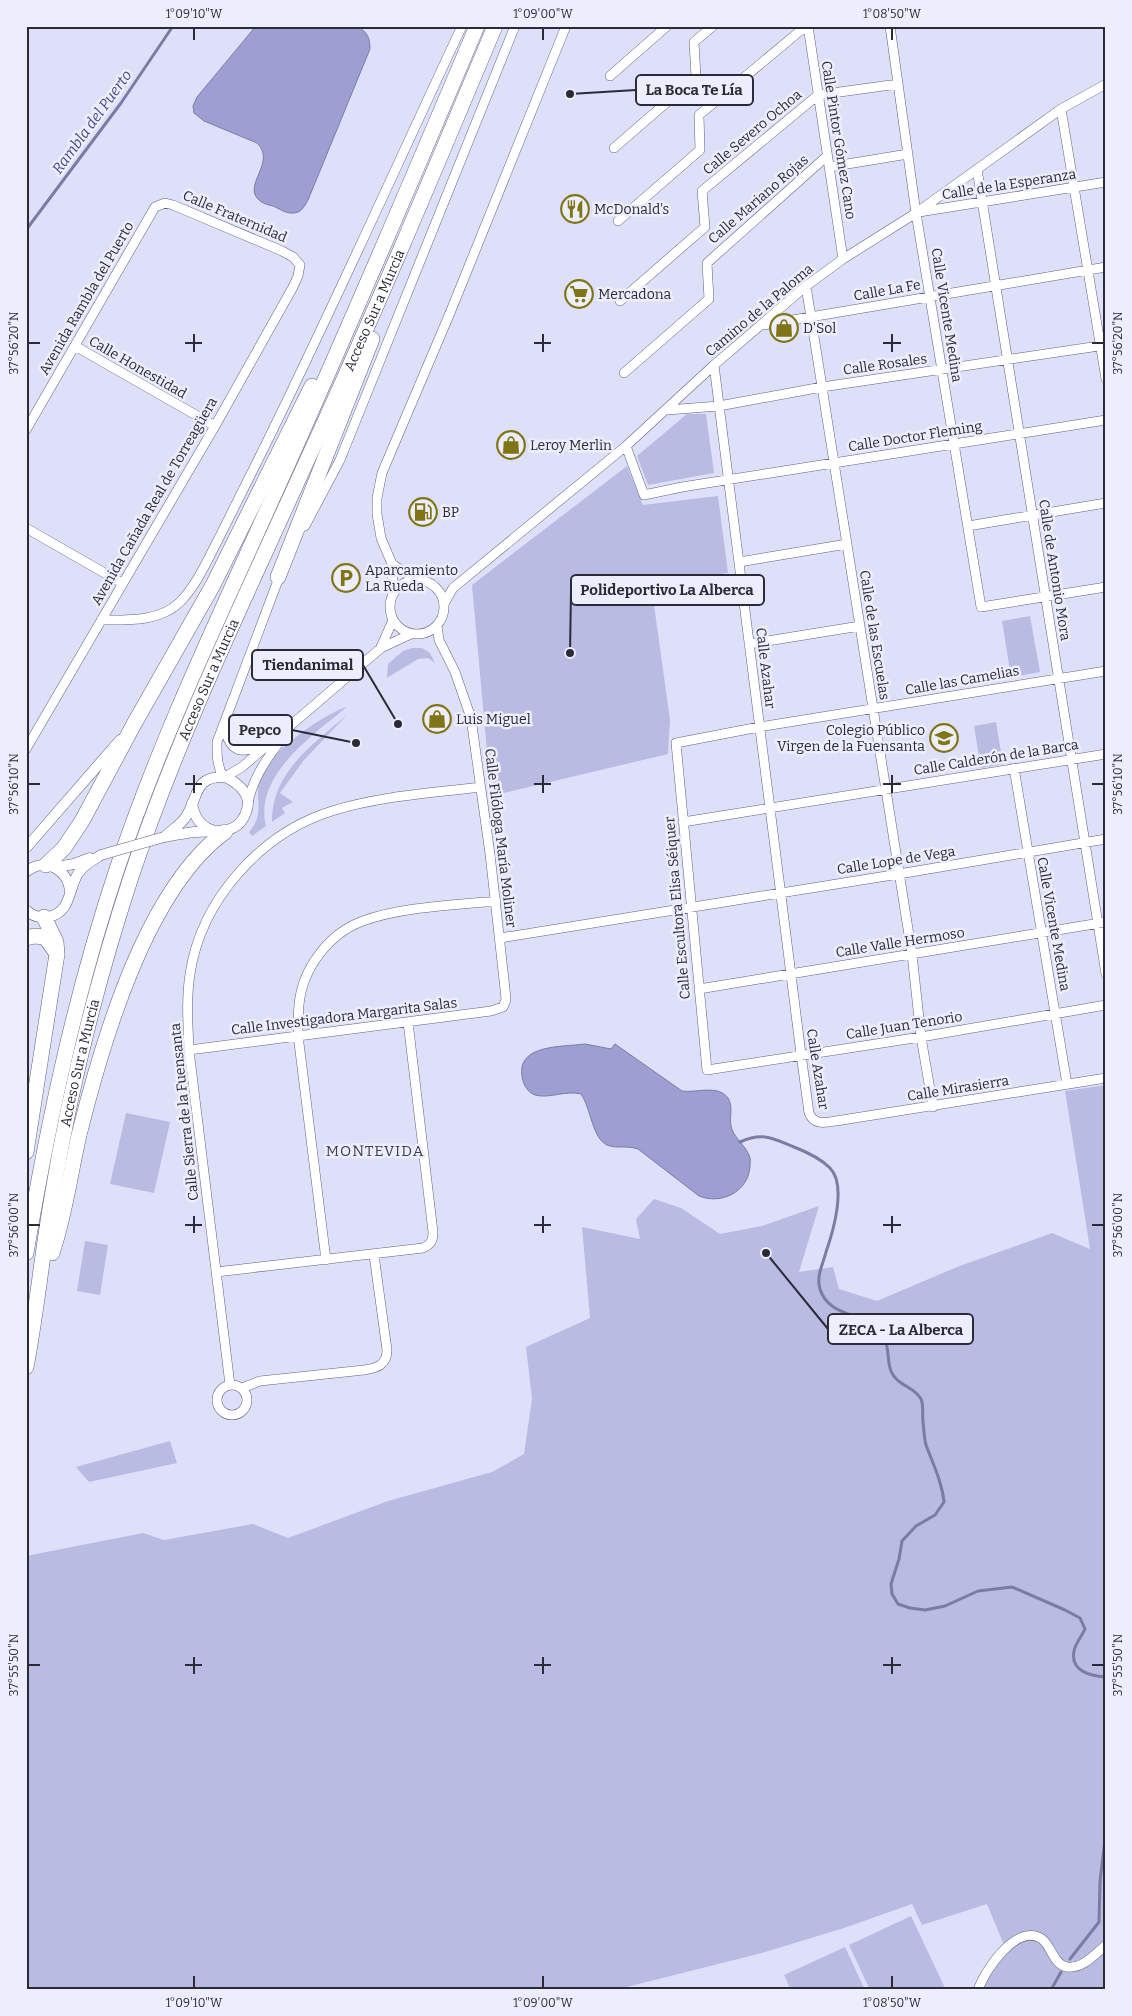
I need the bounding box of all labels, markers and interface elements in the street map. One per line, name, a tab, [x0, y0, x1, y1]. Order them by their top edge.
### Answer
text: 1°09'10"W	[166, 7, 223, 21]
text: 1°09'00"W	[513, 7, 573, 21]
text: 1°08'50"W	[863, 7, 922, 21]
street label: Calle Pintor Gómez Cano	[818, 60, 859, 221]
water label: Rambla del Puerto	[48, 67, 136, 177]
callout: La Boca Te Lía	[636, 75, 753, 105]
text: La Boca Te Lía	[645, 81, 743, 99]
street label: Calle Severo Ochoa	[699, 86, 805, 179]
street label: Calle Mariano Rojas	[705, 151, 812, 248]
street label: Calle de la Esperanza	[941, 165, 1078, 204]
street label: Calle Fraternidad	[180, 187, 290, 246]
restaurant icon: McDonald's	[560, 194, 590, 224]
place label: McDonald's	[594, 201, 669, 218]
street label: Avenida Rambla del Puerto	[35, 218, 137, 378]
street label: Acceso Sur a Murcia	[341, 247, 409, 374]
street label: Calle Vicente Medina	[927, 247, 966, 384]
street label: Camino de la Paloma	[702, 260, 817, 360]
street label: Calle La Fe	[852, 276, 922, 305]
supermarket icon: Mercadona	[564, 279, 594, 309]
place label: Mercadona	[598, 286, 672, 303]
text: 37°56'20"N	[7, 311, 21, 375]
text: 37°56'20"N	[1111, 311, 1125, 375]
shop icon: D'Sol	[769, 313, 799, 343]
place label: D'Sol	[803, 320, 836, 337]
street label: Calle Honestidad	[86, 332, 190, 402]
street label: Calle Rosales	[842, 350, 928, 379]
street label: Avenida Cañada Real de Torreagüera	[88, 394, 221, 608]
street label: Calle Doctor Fleming	[847, 417, 983, 455]
shop icon: Leroy Merlin	[496, 430, 526, 460]
place label: Leroy Merlin	[530, 437, 612, 454]
fuel station icon: BP	[408, 497, 438, 527]
street label: Calle de Antonio Mora	[1035, 498, 1074, 642]
place label: BP	[442, 504, 459, 521]
place label: Aparcamiento La Rueda	[365, 562, 458, 595]
parking icon: Aparcamiento La Rueda	[331, 563, 361, 593]
street label: Calle de las Escuelas	[856, 569, 893, 701]
callout: Polideportivo La Alberca	[571, 575, 764, 605]
text: Polideportivo La Alberca	[580, 581, 754, 599]
street label: Acceso Sur a Murcia	[175, 616, 243, 743]
street label: Calle Azahar	[752, 627, 779, 710]
callout: Tiendanimal	[252, 650, 363, 680]
text: Tiendanimal	[263, 656, 354, 674]
street label: Calle las Camelias	[904, 662, 1021, 699]
shop icon: Luis Miguel	[422, 704, 452, 734]
place label: Luis Miguel	[456, 711, 531, 728]
callout: Pepco	[229, 715, 292, 745]
text: Pepco	[239, 721, 282, 739]
place label: Colegio Público Virgen de la Fuensanta	[777, 722, 925, 755]
school or university icon: Colegio Público Virgen de la Fuensanta	[929, 723, 959, 753]
street label: Calle Calderón de la Barca	[912, 736, 1080, 779]
street label: Calle Filóloga María Moliner	[481, 747, 520, 929]
text: 37°56'10"N	[7, 753, 21, 815]
text: 37°56'10"N	[1111, 753, 1125, 815]
street label: Calle Escultora Elisa Séiquer	[661, 816, 694, 1000]
street label: Calle Lope de Vega	[836, 843, 957, 878]
street label: Calle Vicente Medina	[1033, 856, 1074, 993]
street label: Calle Valle Hermoso	[834, 924, 966, 961]
street label: Calle Investigadora Margarita Salas	[230, 994, 458, 1039]
street label: Acceso Sur a Murcia	[57, 997, 104, 1128]
street label: Calle Juan Tenorio	[845, 1008, 964, 1043]
street label: Calle Sierra de la Fuensanta	[167, 1022, 202, 1202]
street label: Calle Azahar	[803, 1028, 832, 1111]
street label: Calle Mirasierra	[906, 1072, 1011, 1105]
district label: MONTEVIDA	[326, 1142, 424, 1160]
text: 37°56'00"N	[7, 1192, 21, 1257]
text: 37°56'00"N	[1111, 1192, 1125, 1257]
callout: ZECA - La Alberca	[828, 1314, 973, 1344]
text: ZECA - La Alberca	[839, 1321, 964, 1339]
text: 37°55'50"N	[7, 1633, 21, 1696]
text: 37°55'50"N	[1111, 1633, 1125, 1696]
text: 1°09'10"W	[166, 1996, 223, 2010]
text: 1°09'00"W	[513, 1996, 573, 2010]
text: 1°08'50"W	[863, 1996, 922, 2010]

